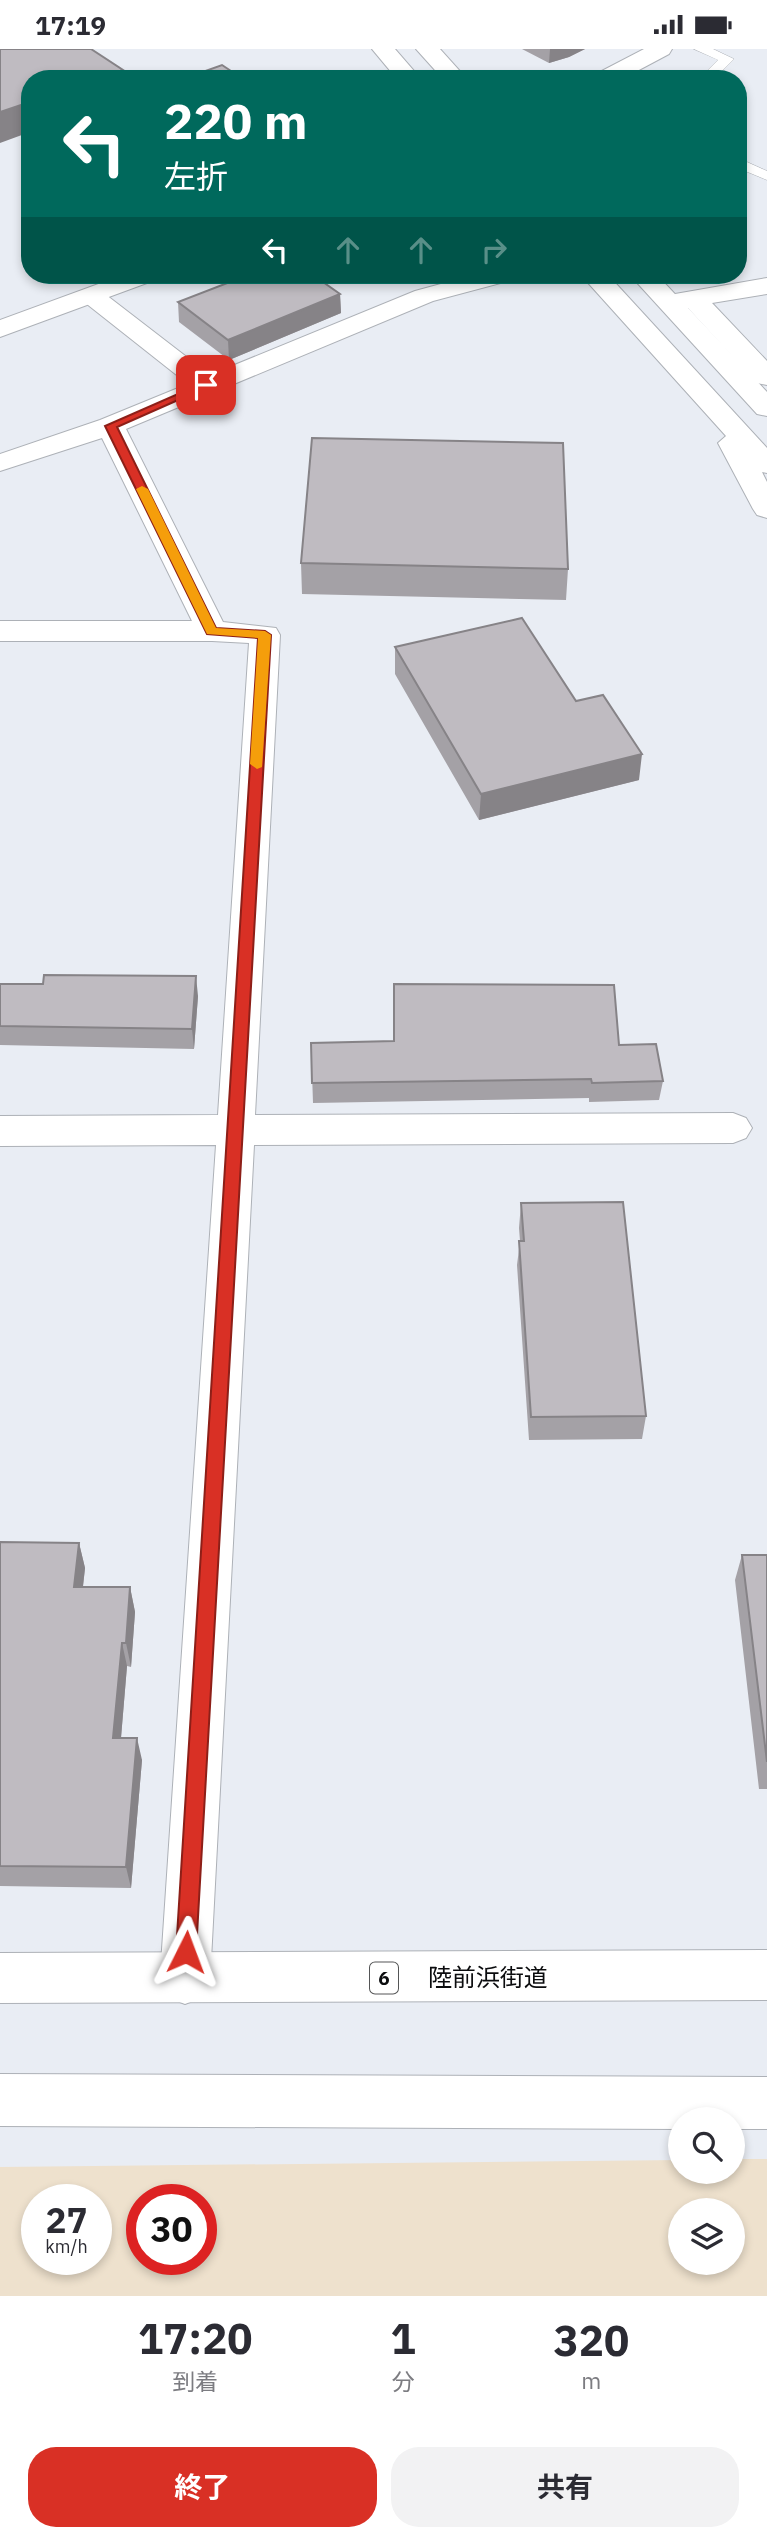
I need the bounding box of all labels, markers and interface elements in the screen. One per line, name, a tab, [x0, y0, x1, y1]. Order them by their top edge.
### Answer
text: 17:19	[35, 8, 106, 42]
text: 220 m	[164, 89, 308, 152]
icon: left	[49, 98, 140, 189]
text: 左折	[164, 155, 228, 197]
icon: left	[256, 231, 294, 269]
icon: ahead	[329, 231, 367, 269]
icon: ahead	[402, 231, 440, 269]
icon: right	[475, 231, 513, 269]
pin	[176, 355, 236, 415]
icon: arrive	[187, 366, 225, 404]
position arrow	[149, 1915, 223, 1989]
street label: 陸前浜街道	[428, 1961, 548, 1993]
road number: 6	[370, 1962, 398, 1993]
map controls	[668, 2107, 745, 2275]
button: search	[668, 2107, 745, 2184]
speed limit sign: 30	[126, 2184, 217, 2275]
text: 27	[45, 2197, 88, 2243]
button: layers	[668, 2198, 745, 2275]
text: km/h	[45, 2235, 88, 2258]
text: 17:20	[138, 2311, 253, 2366]
text: 1	[390, 2311, 416, 2366]
text: 320	[554, 2313, 629, 2368]
text: m	[581, 2365, 601, 2395]
text: 到着	[172, 2366, 218, 2396]
text: 分	[392, 2366, 415, 2396]
button: 終了	[28, 2447, 377, 2527]
button: 共有	[391, 2447, 739, 2527]

